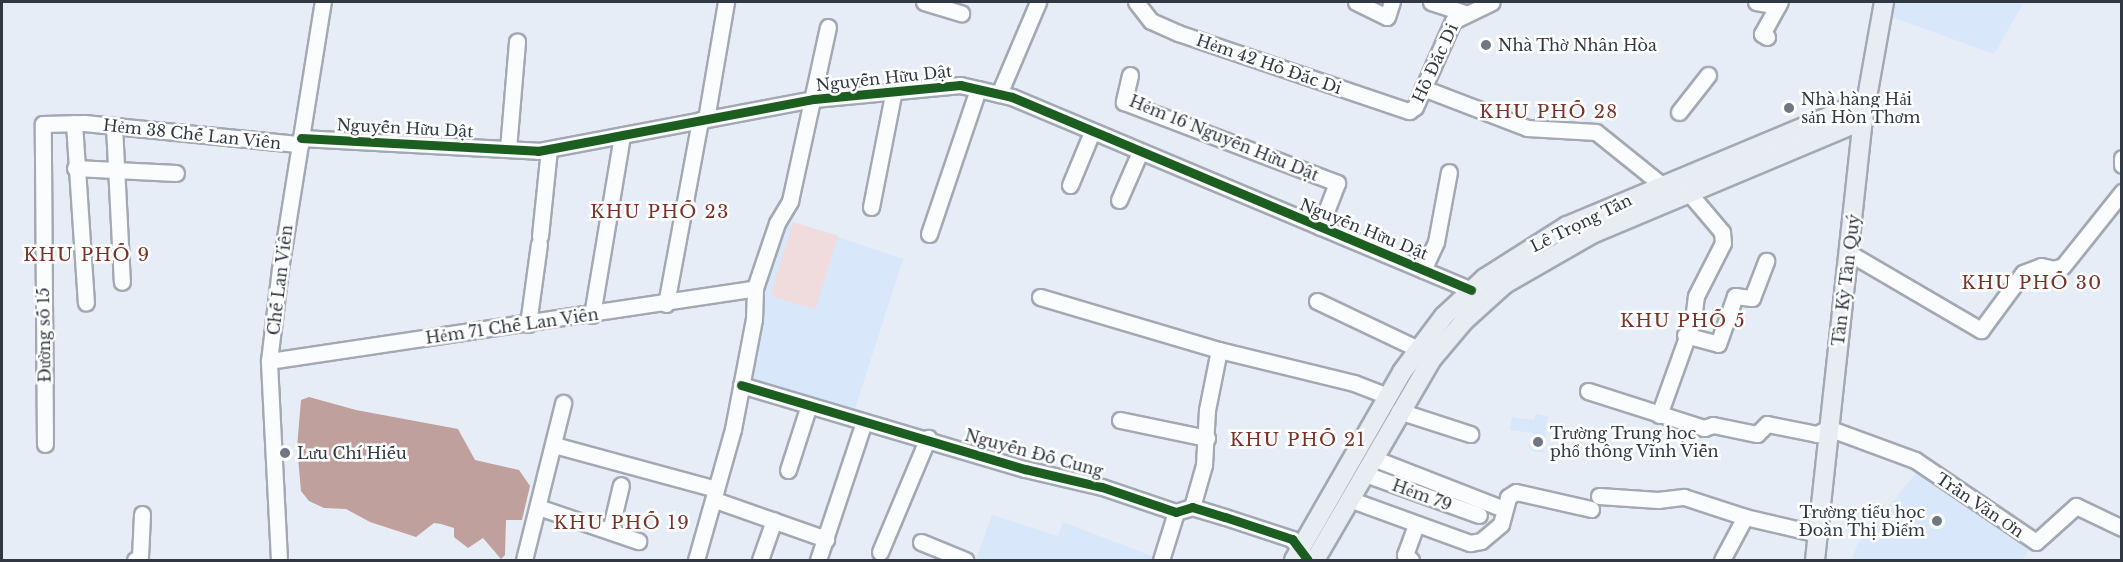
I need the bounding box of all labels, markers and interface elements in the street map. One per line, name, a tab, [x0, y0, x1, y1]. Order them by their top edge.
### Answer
street label: Hồ Đắc Di	[1408, 20, 1462, 106]
street label: Hẻm 42 Hồ Đắc Di	[1194, 30, 1344, 98]
place label: Nhà Thờ Nhân Hòa	[1498, 35, 1657, 55]
marker: Nhà Thờ Nhân Hòa	[1479, 38, 1493, 52]
street label: Nguyễn Hữu Dật	[815, 61, 953, 95]
place label: Nhà hàng Hải sản Hòn Thơm	[1801, 89, 1921, 127]
street label: Hẻm 16 Nguyễn Hữu Dật	[1127, 91, 1321, 185]
district label: KHU PHỐ 28	[1479, 101, 1619, 123]
marker: Nhà hàng Hải sản Hòn Thơm	[1782, 101, 1796, 115]
street label: Hẻm 38 Chế Lan Viên	[102, 115, 282, 153]
street label: Nguyễn Hữu Dật	[336, 115, 474, 141]
street label: Lê Trọng Tấn	[1527, 190, 1635, 256]
street label: Nguyễn Hữu Dật	[1297, 194, 1431, 264]
district label: KHU PHỐ 23	[590, 201, 730, 223]
street label: Tân Kỳ Tân Quý	[1828, 212, 1864, 348]
street label: Chế Lan Viên	[264, 223, 296, 337]
district label: KHU PHỐ 9	[23, 244, 151, 266]
district label: KHU PHỐ 30	[1961, 272, 2103, 294]
street label: Đường số 15	[34, 287, 54, 383]
street label: Hẻm 71 Chế Lan Viên	[424, 304, 600, 348]
district label: KHU PHỐ 5	[1620, 310, 1746, 332]
place label: Trường Trung học phổ thông Vĩnh Viễn	[1550, 423, 1720, 461]
street label: Nguyễn Đỗ Cung	[963, 425, 1105, 481]
district label: KHU PHỐ 21	[1230, 429, 1366, 451]
marker: Trường Trung học phổ thông Vĩnh Viễn	[1531, 435, 1545, 449]
place label: Lưu Chí Hiếu	[297, 443, 407, 463]
marker: Lưu Chí Hiếu	[278, 446, 292, 460]
street label: Trần Văn Ơn	[1932, 469, 2028, 541]
street label: Hẻm 79	[1390, 475, 1454, 515]
place label: Trường tiểu học Đoàn Thị Điểm	[1798, 502, 1925, 540]
district label: KHU PHỐ 19	[554, 512, 690, 534]
marker: Trường tiểu học Đoàn Thị Điểm	[1930, 514, 1944, 528]

